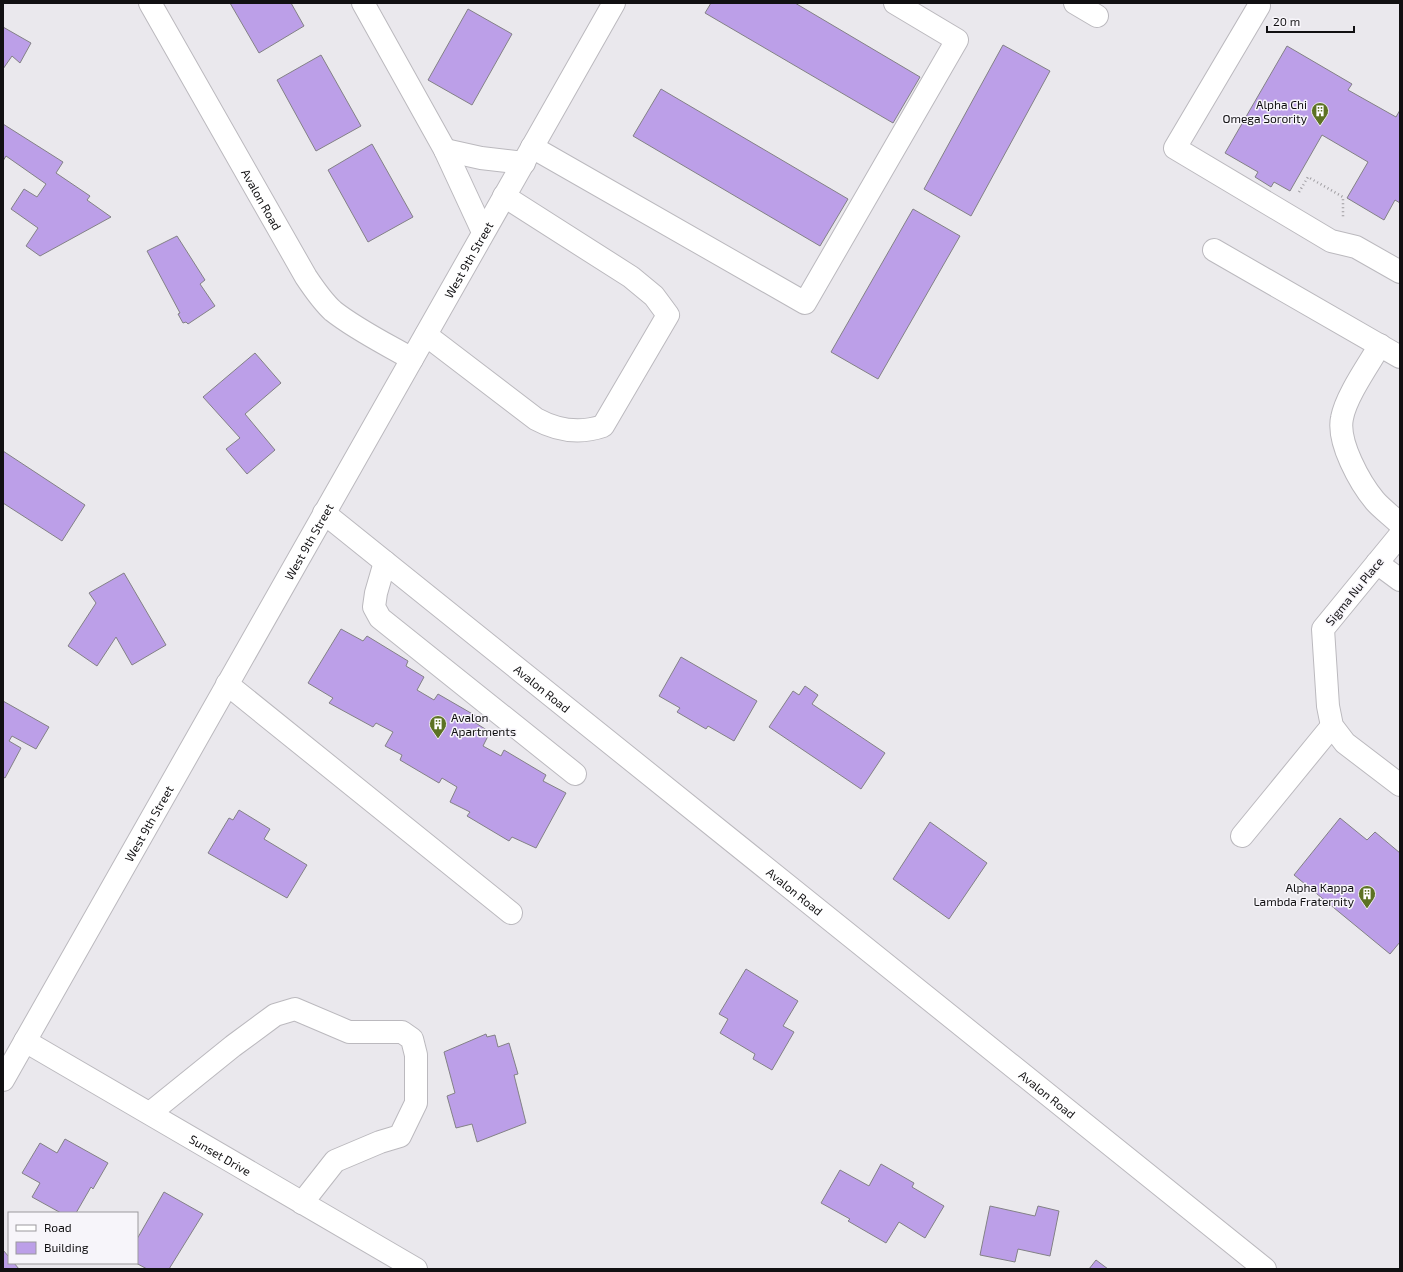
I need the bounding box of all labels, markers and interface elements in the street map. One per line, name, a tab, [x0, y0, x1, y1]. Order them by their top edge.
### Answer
scale bar	[1267, 8, 1354, 34]
text: 20 m	[1273, 14, 1300, 28]
place label: Alpha Chi Omega Sorority	[1222, 97, 1308, 125]
building icon: Alpha Chi Omega Sorority	[1310, 101, 1330, 126]
street label: Avalon Road	[239, 166, 285, 232]
street label: West 9th Street	[441, 219, 496, 300]
street label: West 9th Street	[281, 501, 336, 582]
street label: Sigma Nu Place	[1322, 554, 1386, 628]
street label: Avalon Road	[511, 662, 573, 715]
place label: Avalon Apartments	[451, 710, 516, 738]
building icon: Avalon Apartments	[428, 714, 448, 739]
street label: West 9th Street	[121, 782, 176, 864]
street label: Avalon Road	[764, 865, 826, 918]
place label: Alpha Kappa Lambda Fraternity	[1253, 880, 1355, 908]
building icon: Alpha Kappa Lambda Fraternity	[1357, 884, 1377, 909]
street label: Avalon Road	[1017, 1067, 1078, 1121]
street label: Sunset Drive	[187, 1131, 254, 1178]
legend	[8, 1212, 138, 1264]
text: Road	[44, 1220, 72, 1234]
text: Building	[44, 1240, 89, 1254]

